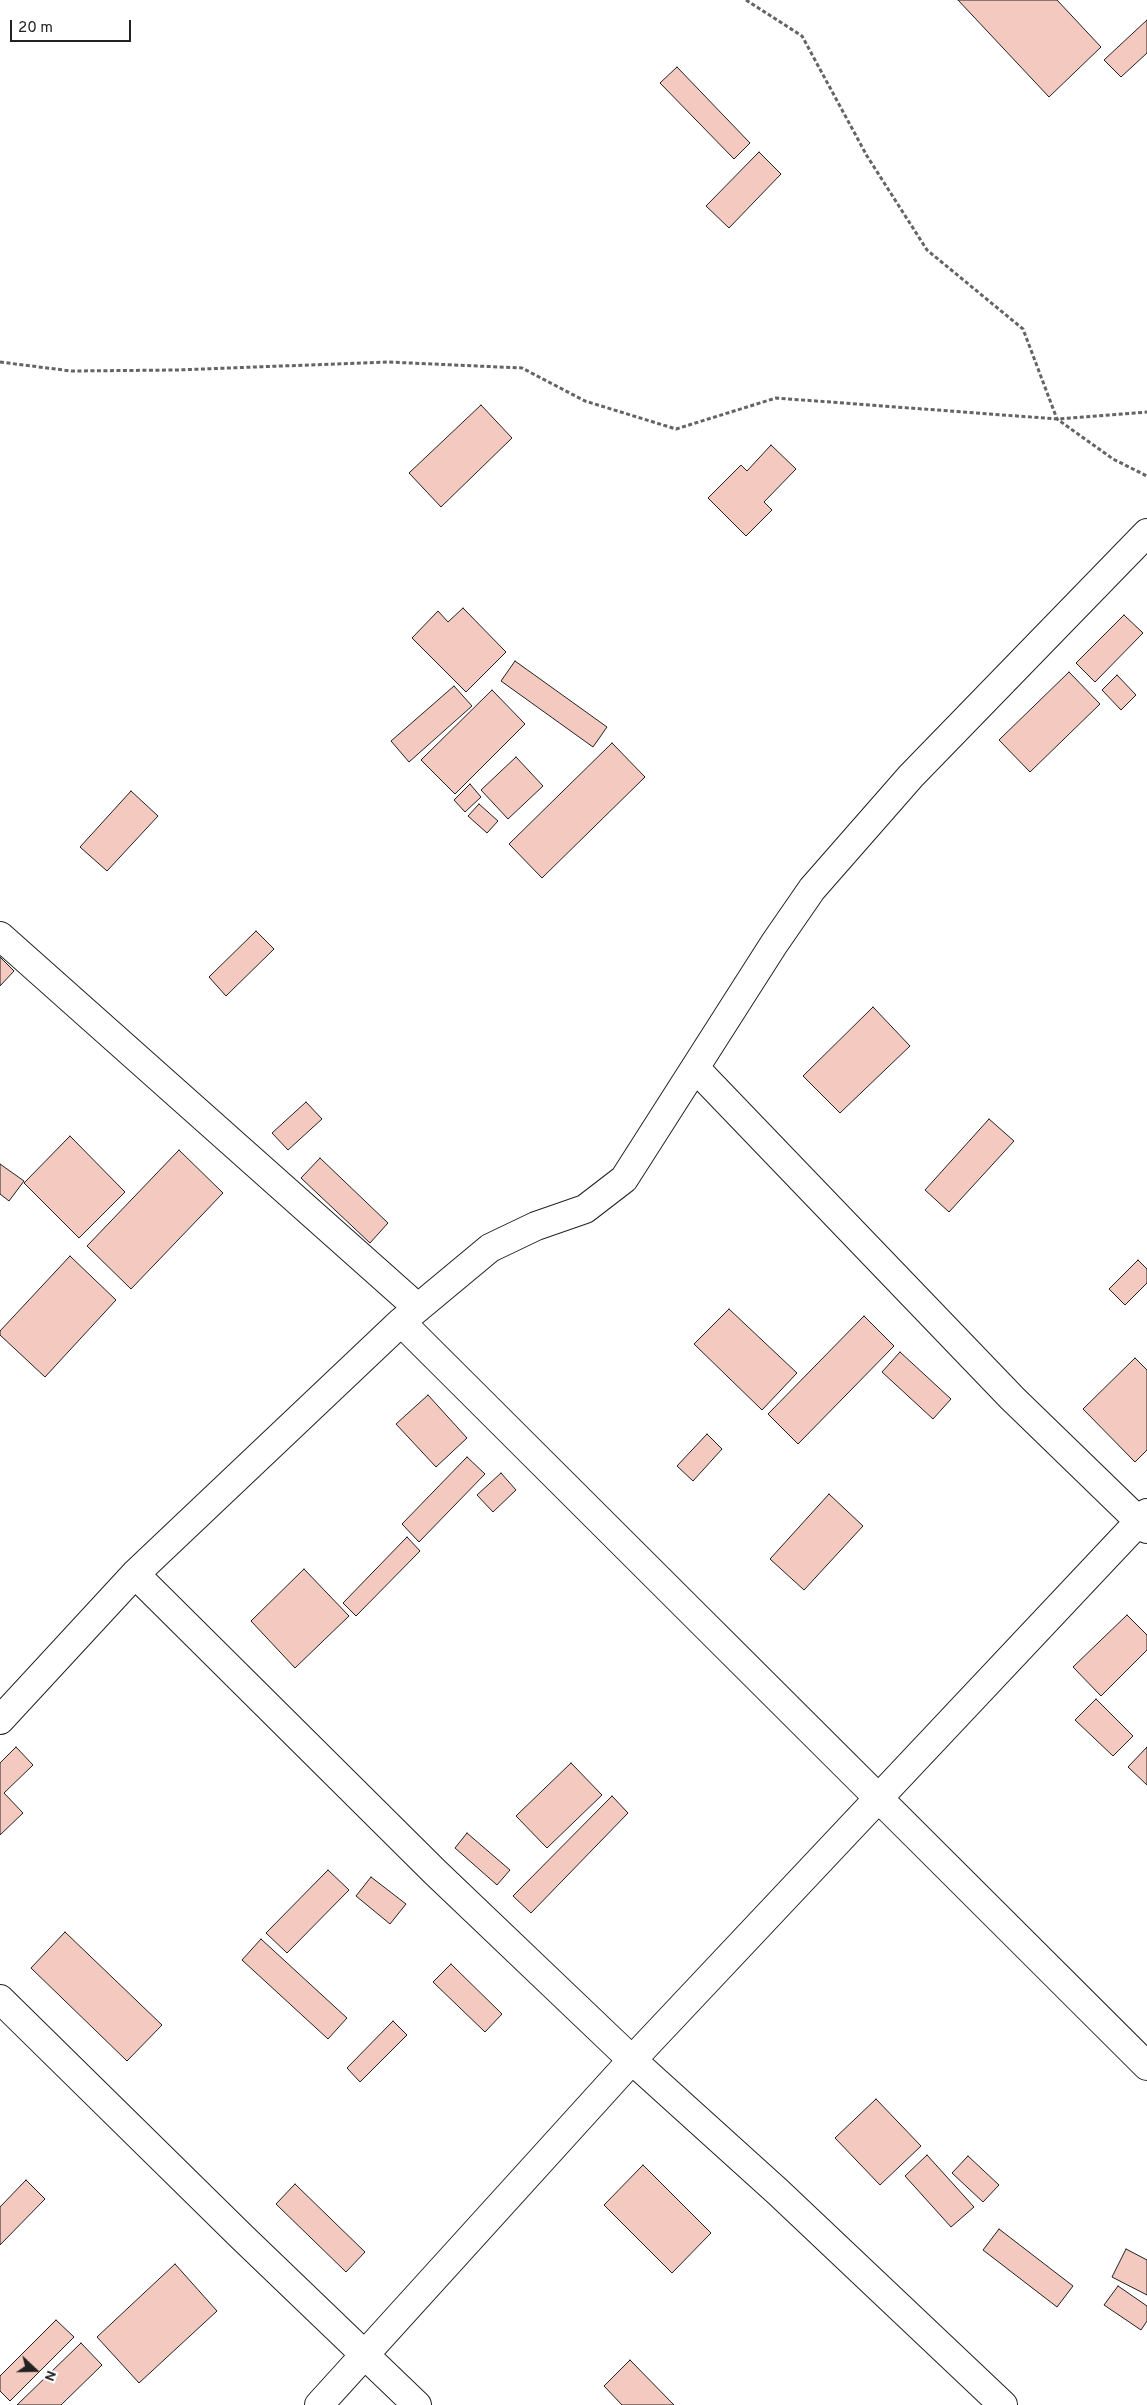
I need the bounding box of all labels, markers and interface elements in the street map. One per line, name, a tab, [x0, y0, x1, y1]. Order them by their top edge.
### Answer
scale bar	[12, 10, 134, 42]
text: 20 m	[18, 19, 53, 38]
north arrow	[10, 2345, 60, 2395]
text: N	[40, 2368, 59, 2383]

